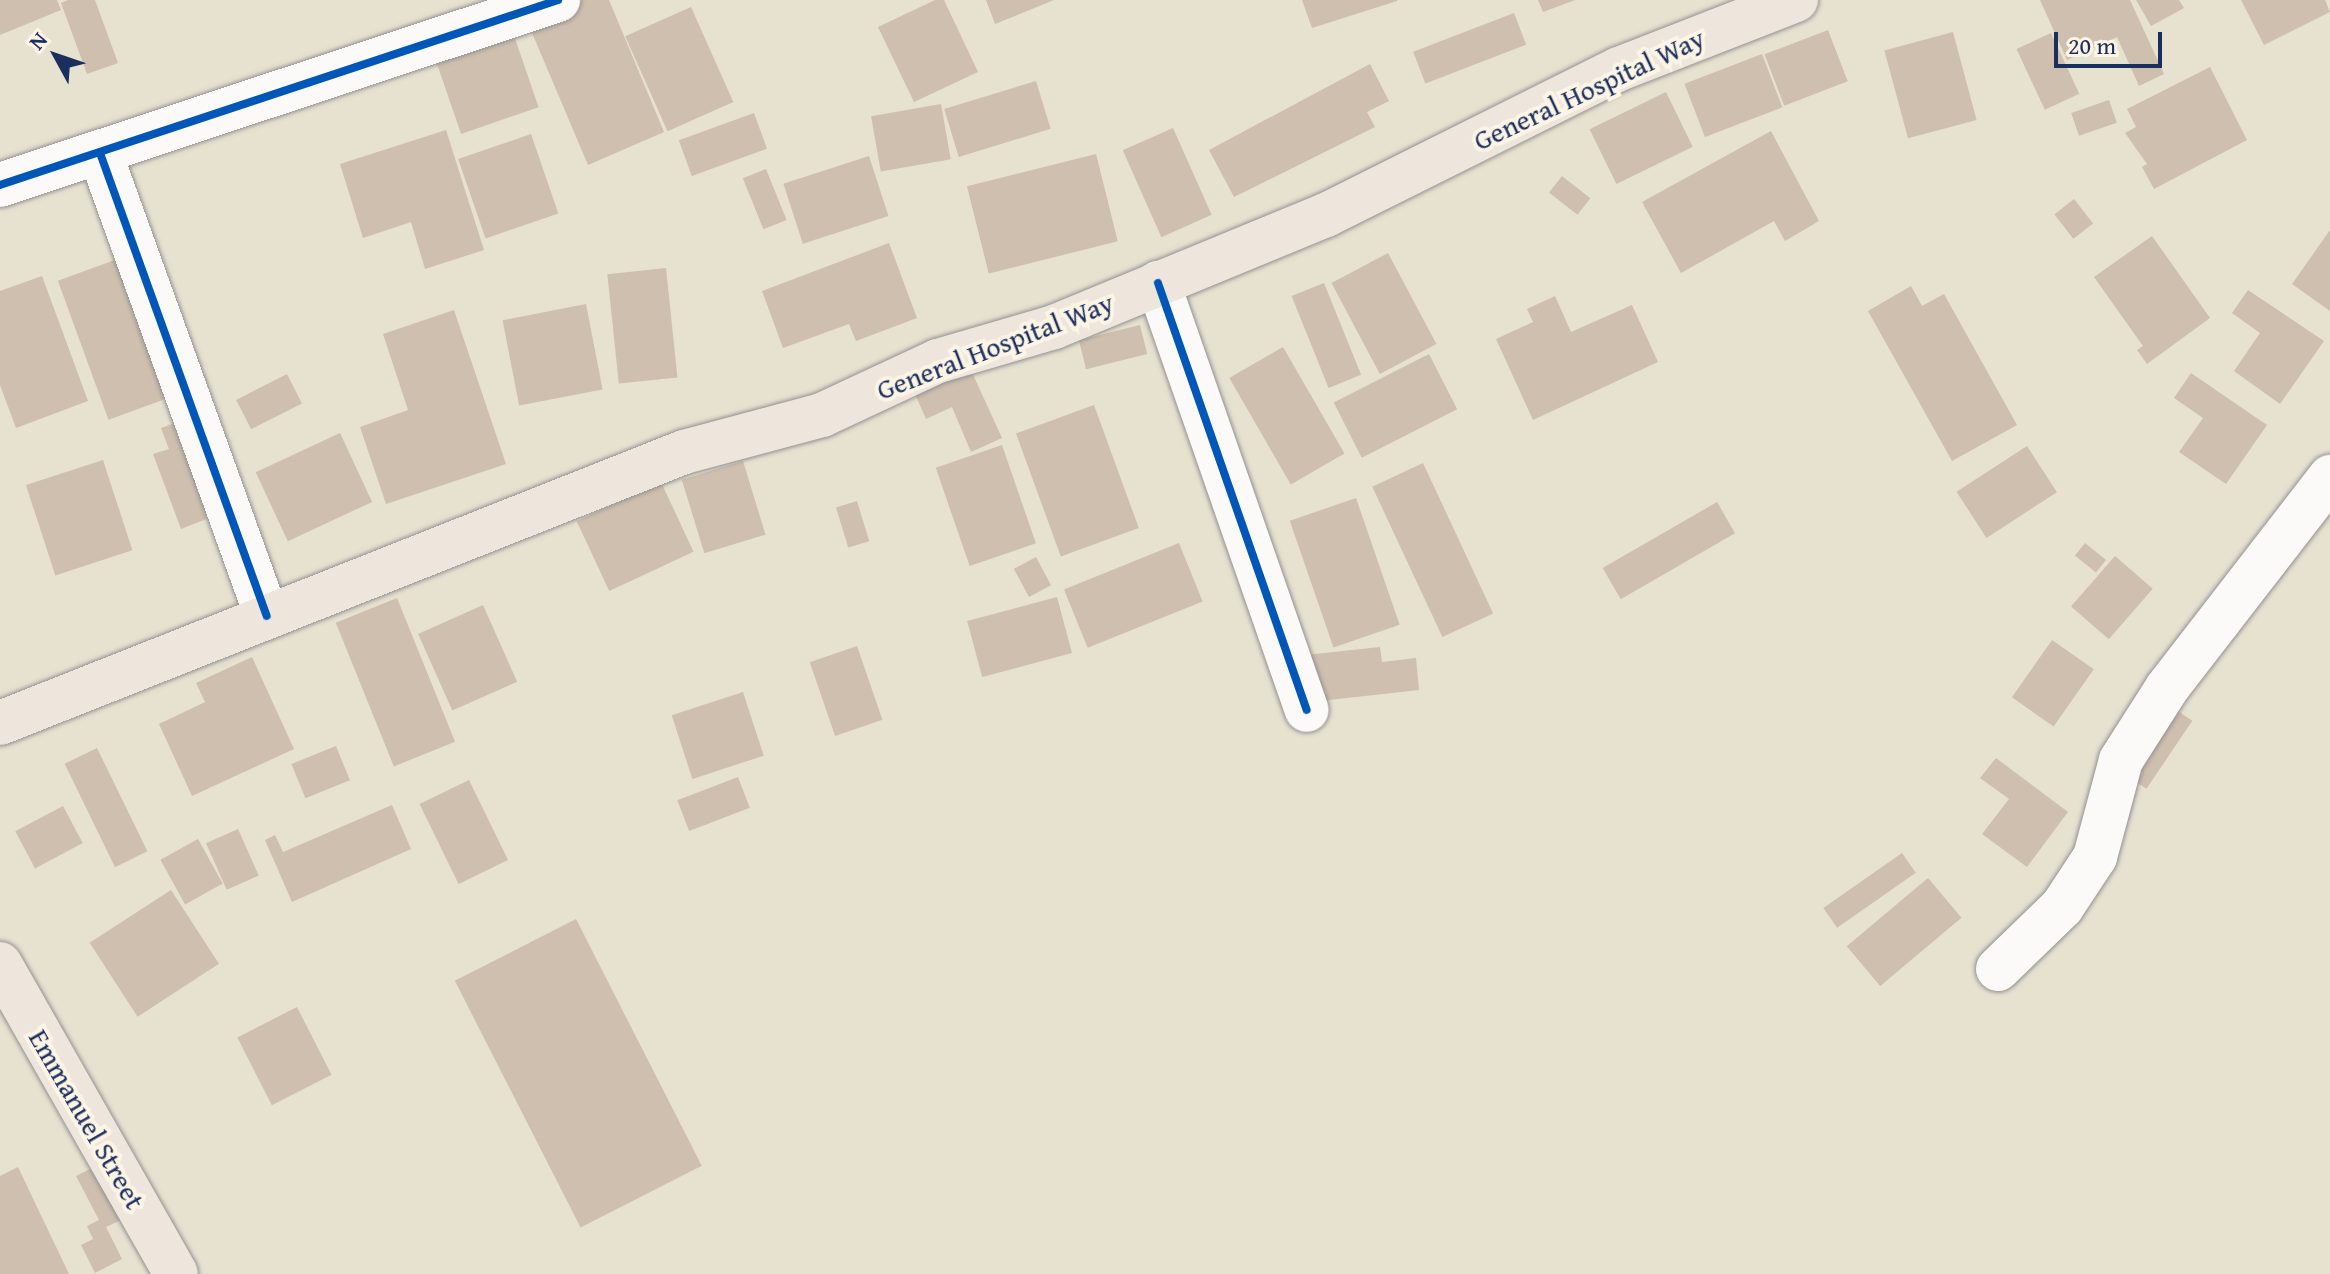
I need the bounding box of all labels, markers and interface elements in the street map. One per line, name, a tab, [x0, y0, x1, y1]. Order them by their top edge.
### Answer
north arrow	[16, 16, 96, 96]
scale bar	[2058, 16, 2166, 66]
street label: General Hospital Way	[1468, 21, 1710, 157]
text: N	[21, 25, 55, 56]
text: 20 m	[2068, 28, 2116, 63]
street label: General Hospital Way	[872, 285, 1118, 407]
street label: Emmanuel Street	[22, 1023, 152, 1215]

